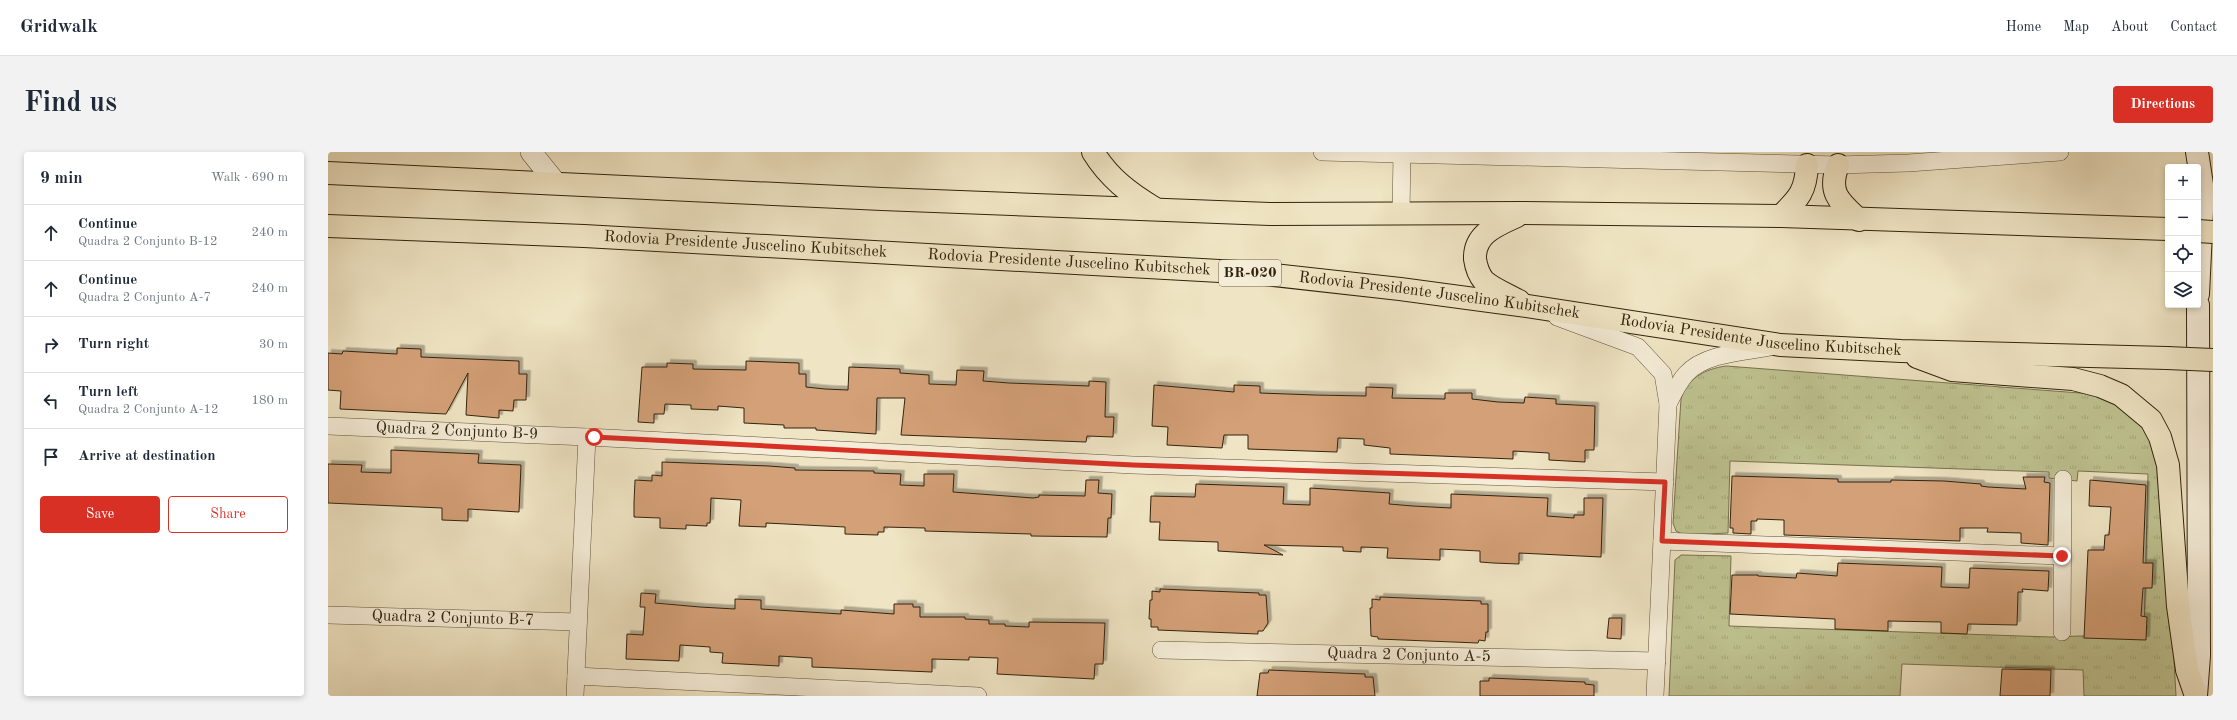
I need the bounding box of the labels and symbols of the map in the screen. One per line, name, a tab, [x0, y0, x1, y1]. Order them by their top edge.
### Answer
street label: Rodovia Presidente Juscelino Kubitschek	[604, 229, 888, 261]
street label: Rodovia Presidente Juscelino Kubitschek	[927, 247, 1211, 278]
road number: BR-020	[1219, 260, 1281, 286]
street label: Rodovia Presidente Juscelino Kubitschek	[1298, 270, 1581, 322]
street label: Rodovia Presidente Juscelino Kubitschek	[1619, 312, 1902, 359]
street label: Quadra 2 Conjunto B-9	[375, 420, 538, 443]
route start	[585, 428, 603, 446]
route end	[2053, 547, 2071, 565]
street label: Quadra 2 Conjunto B-7	[371, 608, 534, 629]
street label: Quadra 2 Conjunto A-5	[1327, 646, 1491, 665]

